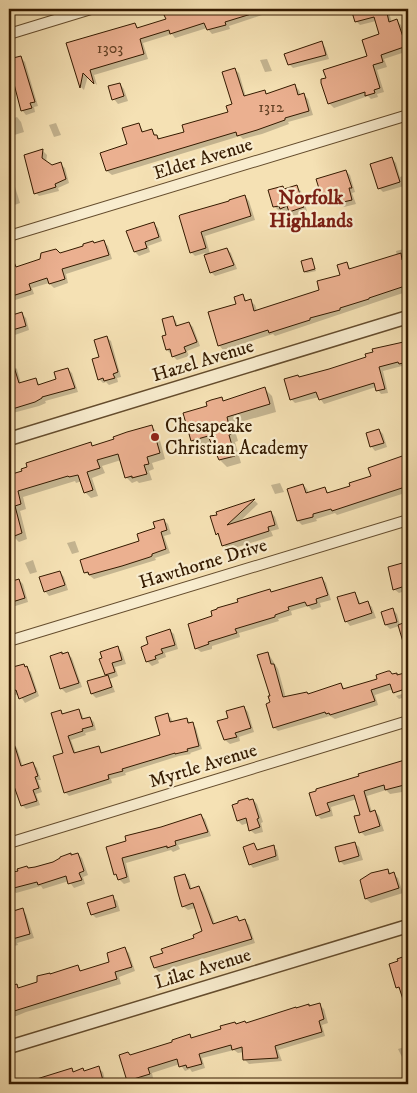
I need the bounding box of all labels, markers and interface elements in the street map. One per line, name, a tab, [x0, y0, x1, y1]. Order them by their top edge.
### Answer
house number: 1303	[97, 38, 123, 58]
house number: 1312	[258, 97, 284, 117]
street label: Elder Avenue	[151, 133, 255, 185]
district label: Norfolk Highlands	[269, 186, 353, 234]
street label: Hazel Avenue	[150, 335, 257, 387]
place label: Chesapeake Christian Academy	[165, 415, 309, 460]
marker: Chesapeake Christian Academy	[149, 431, 161, 443]
street label: Hawthorne Drive	[136, 534, 270, 594]
street label: Myrtle Avenue	[146, 739, 260, 793]
street label: Lilac Avenue	[152, 943, 254, 995]

